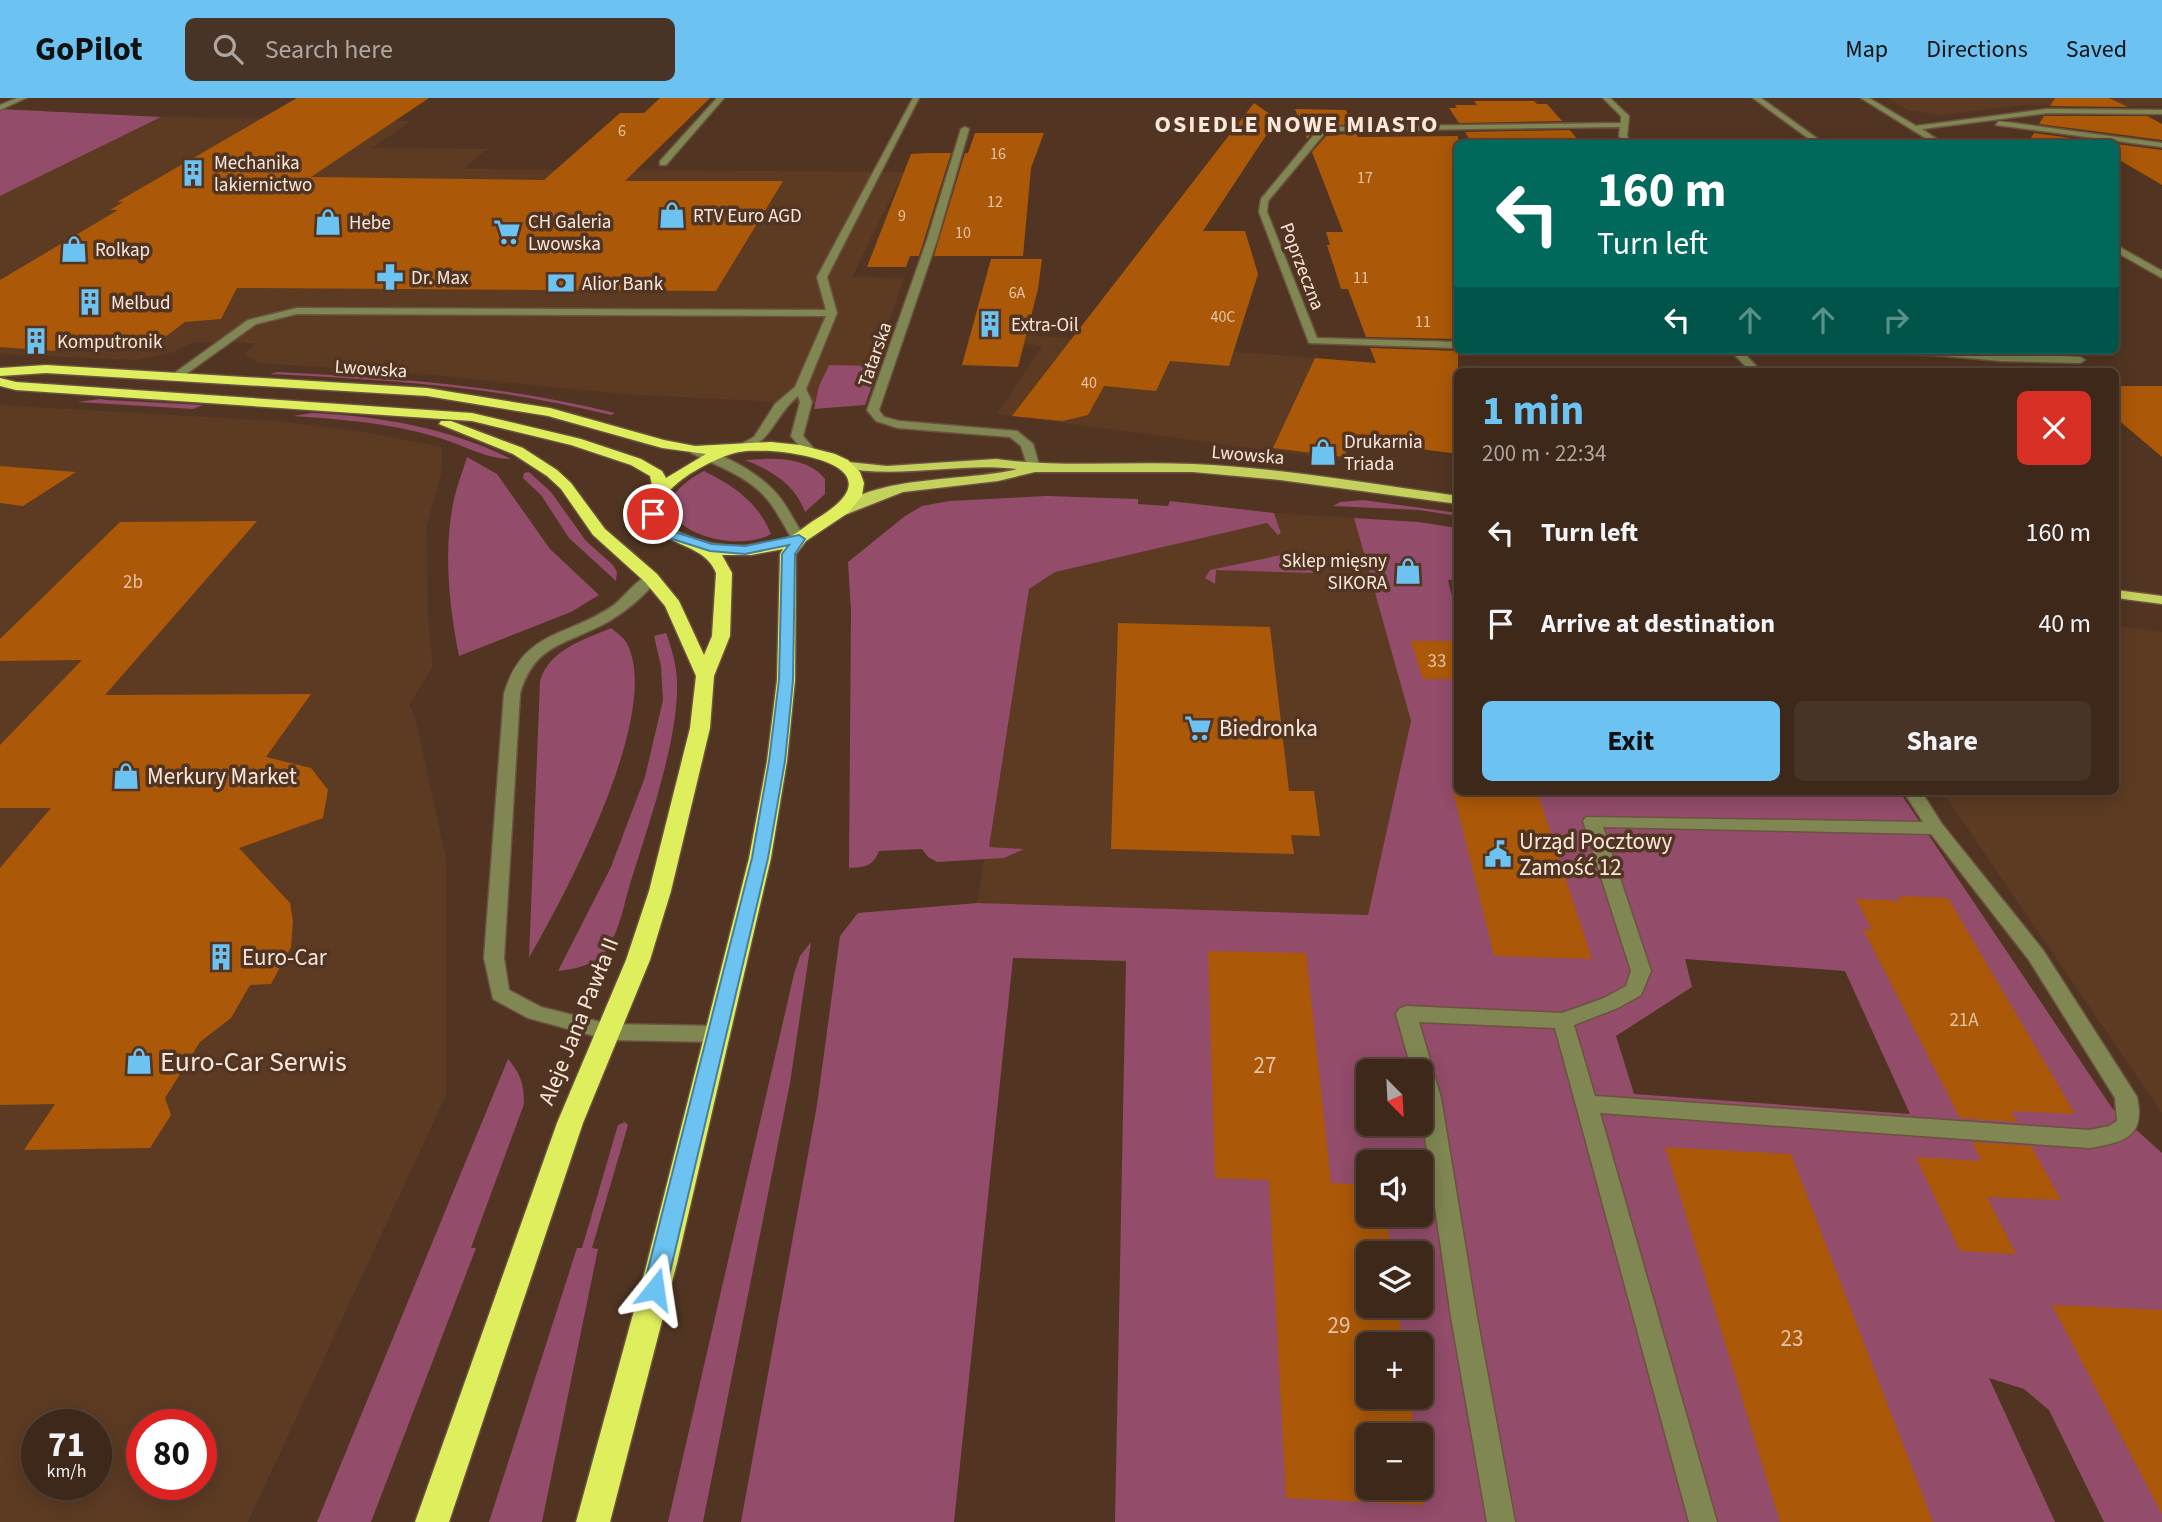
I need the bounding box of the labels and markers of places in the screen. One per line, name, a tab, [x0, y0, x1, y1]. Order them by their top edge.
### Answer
place label: Mechanika lakiernictwo	[214, 150, 312, 199]
building icon: Mechanika lakiernictwo	[178, 158, 208, 188]
shop icon: RTV Euro AGD	[657, 200, 687, 230]
place label: RTV Euro AGD	[693, 203, 802, 230]
shop icon: Hebe	[313, 207, 343, 237]
place label: CH Galeria Lwowska	[528, 209, 611, 258]
place label: Hebe	[349, 210, 391, 237]
supermarket icon: CH Galeria Lwowska	[492, 217, 522, 247]
shop icon: Rolkap	[59, 234, 89, 264]
place label: Rolkap	[95, 237, 150, 264]
pharmacy icon: Dr. Max	[375, 262, 405, 292]
place label: Dr. Max	[411, 265, 469, 292]
bank icon: Alior Bank	[546, 268, 576, 298]
place label: Alior Bank	[582, 271, 664, 298]
building icon: Melbud	[75, 287, 105, 317]
place label: Melbud	[111, 290, 170, 317]
building icon: Extra-Oil	[975, 309, 1005, 339]
place label: Extra-Oil	[1011, 312, 1079, 339]
building icon: Komputronik	[21, 326, 51, 356]
place label: Komputronik	[57, 329, 163, 356]
place label: Drukarnia Triada	[1344, 429, 1423, 478]
shop icon: Drukarnia Triada	[1308, 437, 1338, 467]
pin	[623, 484, 683, 544]
place label: Sklep mięsny SIKORA	[1282, 548, 1388, 597]
shop icon: Sklep mięsny SIKORA	[1393, 556, 1423, 586]
place label: Biedronka	[1219, 712, 1318, 745]
supermarket icon: Biedronka	[1183, 713, 1213, 743]
place label: Merkury Market	[147, 760, 297, 793]
shop icon: Merkury Market	[111, 761, 141, 791]
place label: Urząd Pocztowy Zamość 12	[1519, 825, 1673, 884]
public building icon: Urząd Pocztowy Zamość 12	[1483, 839, 1513, 869]
place label: Euro-Car	[242, 941, 328, 974]
building icon: Euro-Car	[206, 942, 236, 972]
place label: Euro-Car Serwis	[160, 1042, 347, 1082]
shop icon: Euro-Car Serwis	[124, 1046, 154, 1076]

